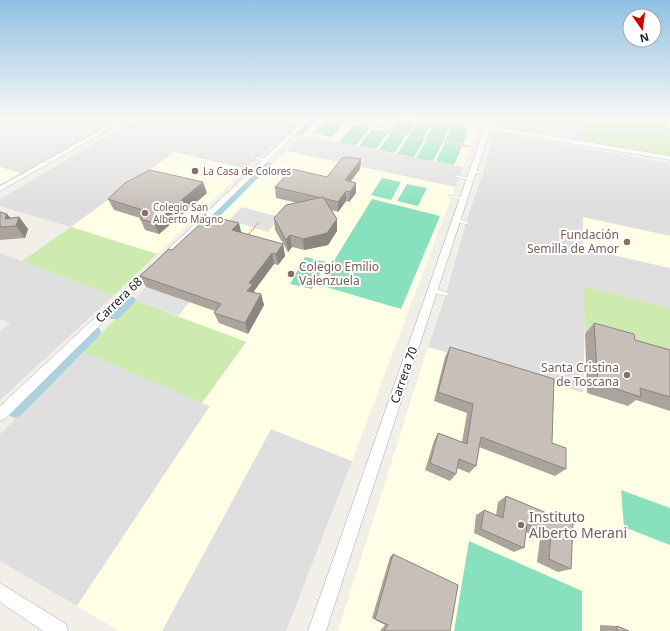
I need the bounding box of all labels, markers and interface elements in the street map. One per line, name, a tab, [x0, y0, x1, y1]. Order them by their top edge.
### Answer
north arrow	[622, 8, 662, 48]
text: N	[638, 30, 651, 47]
place label: La Casa de Colores	[203, 164, 291, 178]
marker: La Casa de Colores	[190, 166, 200, 176]
place label: Colegio San Alberto Magno	[153, 200, 223, 226]
marker: Colegio San Alberto Magno	[140, 208, 150, 218]
place label: Fundación Semilla de Amor	[527, 226, 619, 257]
marker: Fundación Semilla de Amor	[622, 237, 632, 247]
place label: Colegio Emilio Valenzuela	[299, 258, 379, 289]
marker: Colegio Emilio Valenzuela	[286, 269, 296, 279]
street label: Carrera 68	[92, 273, 146, 326]
street label: Carrera 70	[386, 344, 421, 406]
place label: Santa Cristina de Toscana	[541, 359, 619, 390]
marker: Santa Cristina de Toscana	[622, 370, 632, 380]
place label: Instituto Alberto Merani	[529, 507, 627, 542]
marker: Instituto Alberto Merani	[516, 520, 526, 530]

